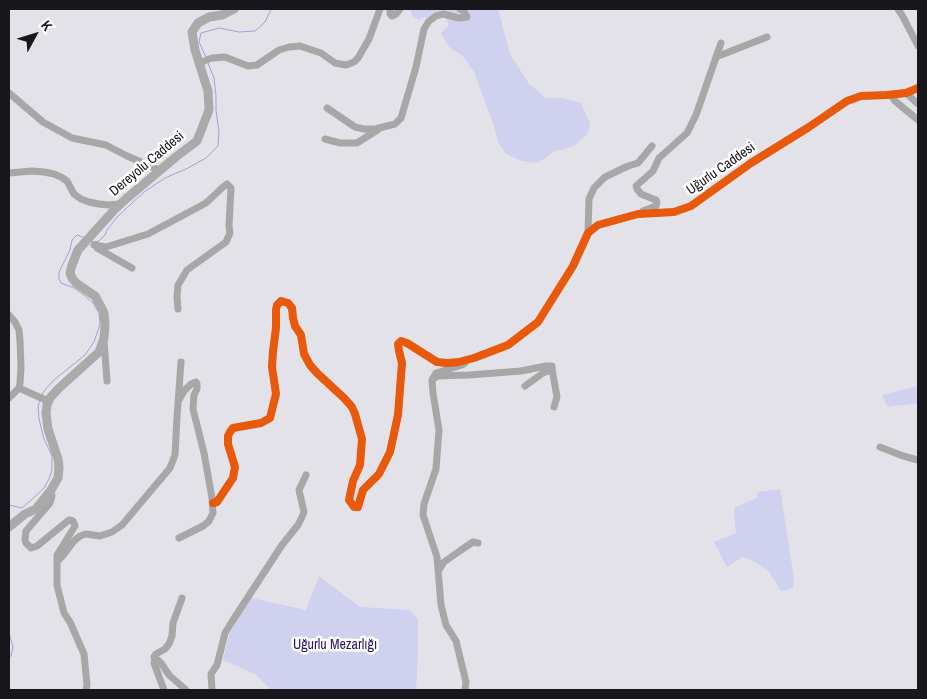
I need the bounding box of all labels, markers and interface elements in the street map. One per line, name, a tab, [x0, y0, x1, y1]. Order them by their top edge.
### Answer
north arrow	[10, 10, 60, 60]
text: K	[37, 17, 56, 34]
street label: Dereyolu Caddesi	[106, 128, 188, 200]
street label: Uğurlu Caddesi	[684, 139, 758, 199]
park label: Uğurlu Mezarlığı	[293, 637, 377, 653]

